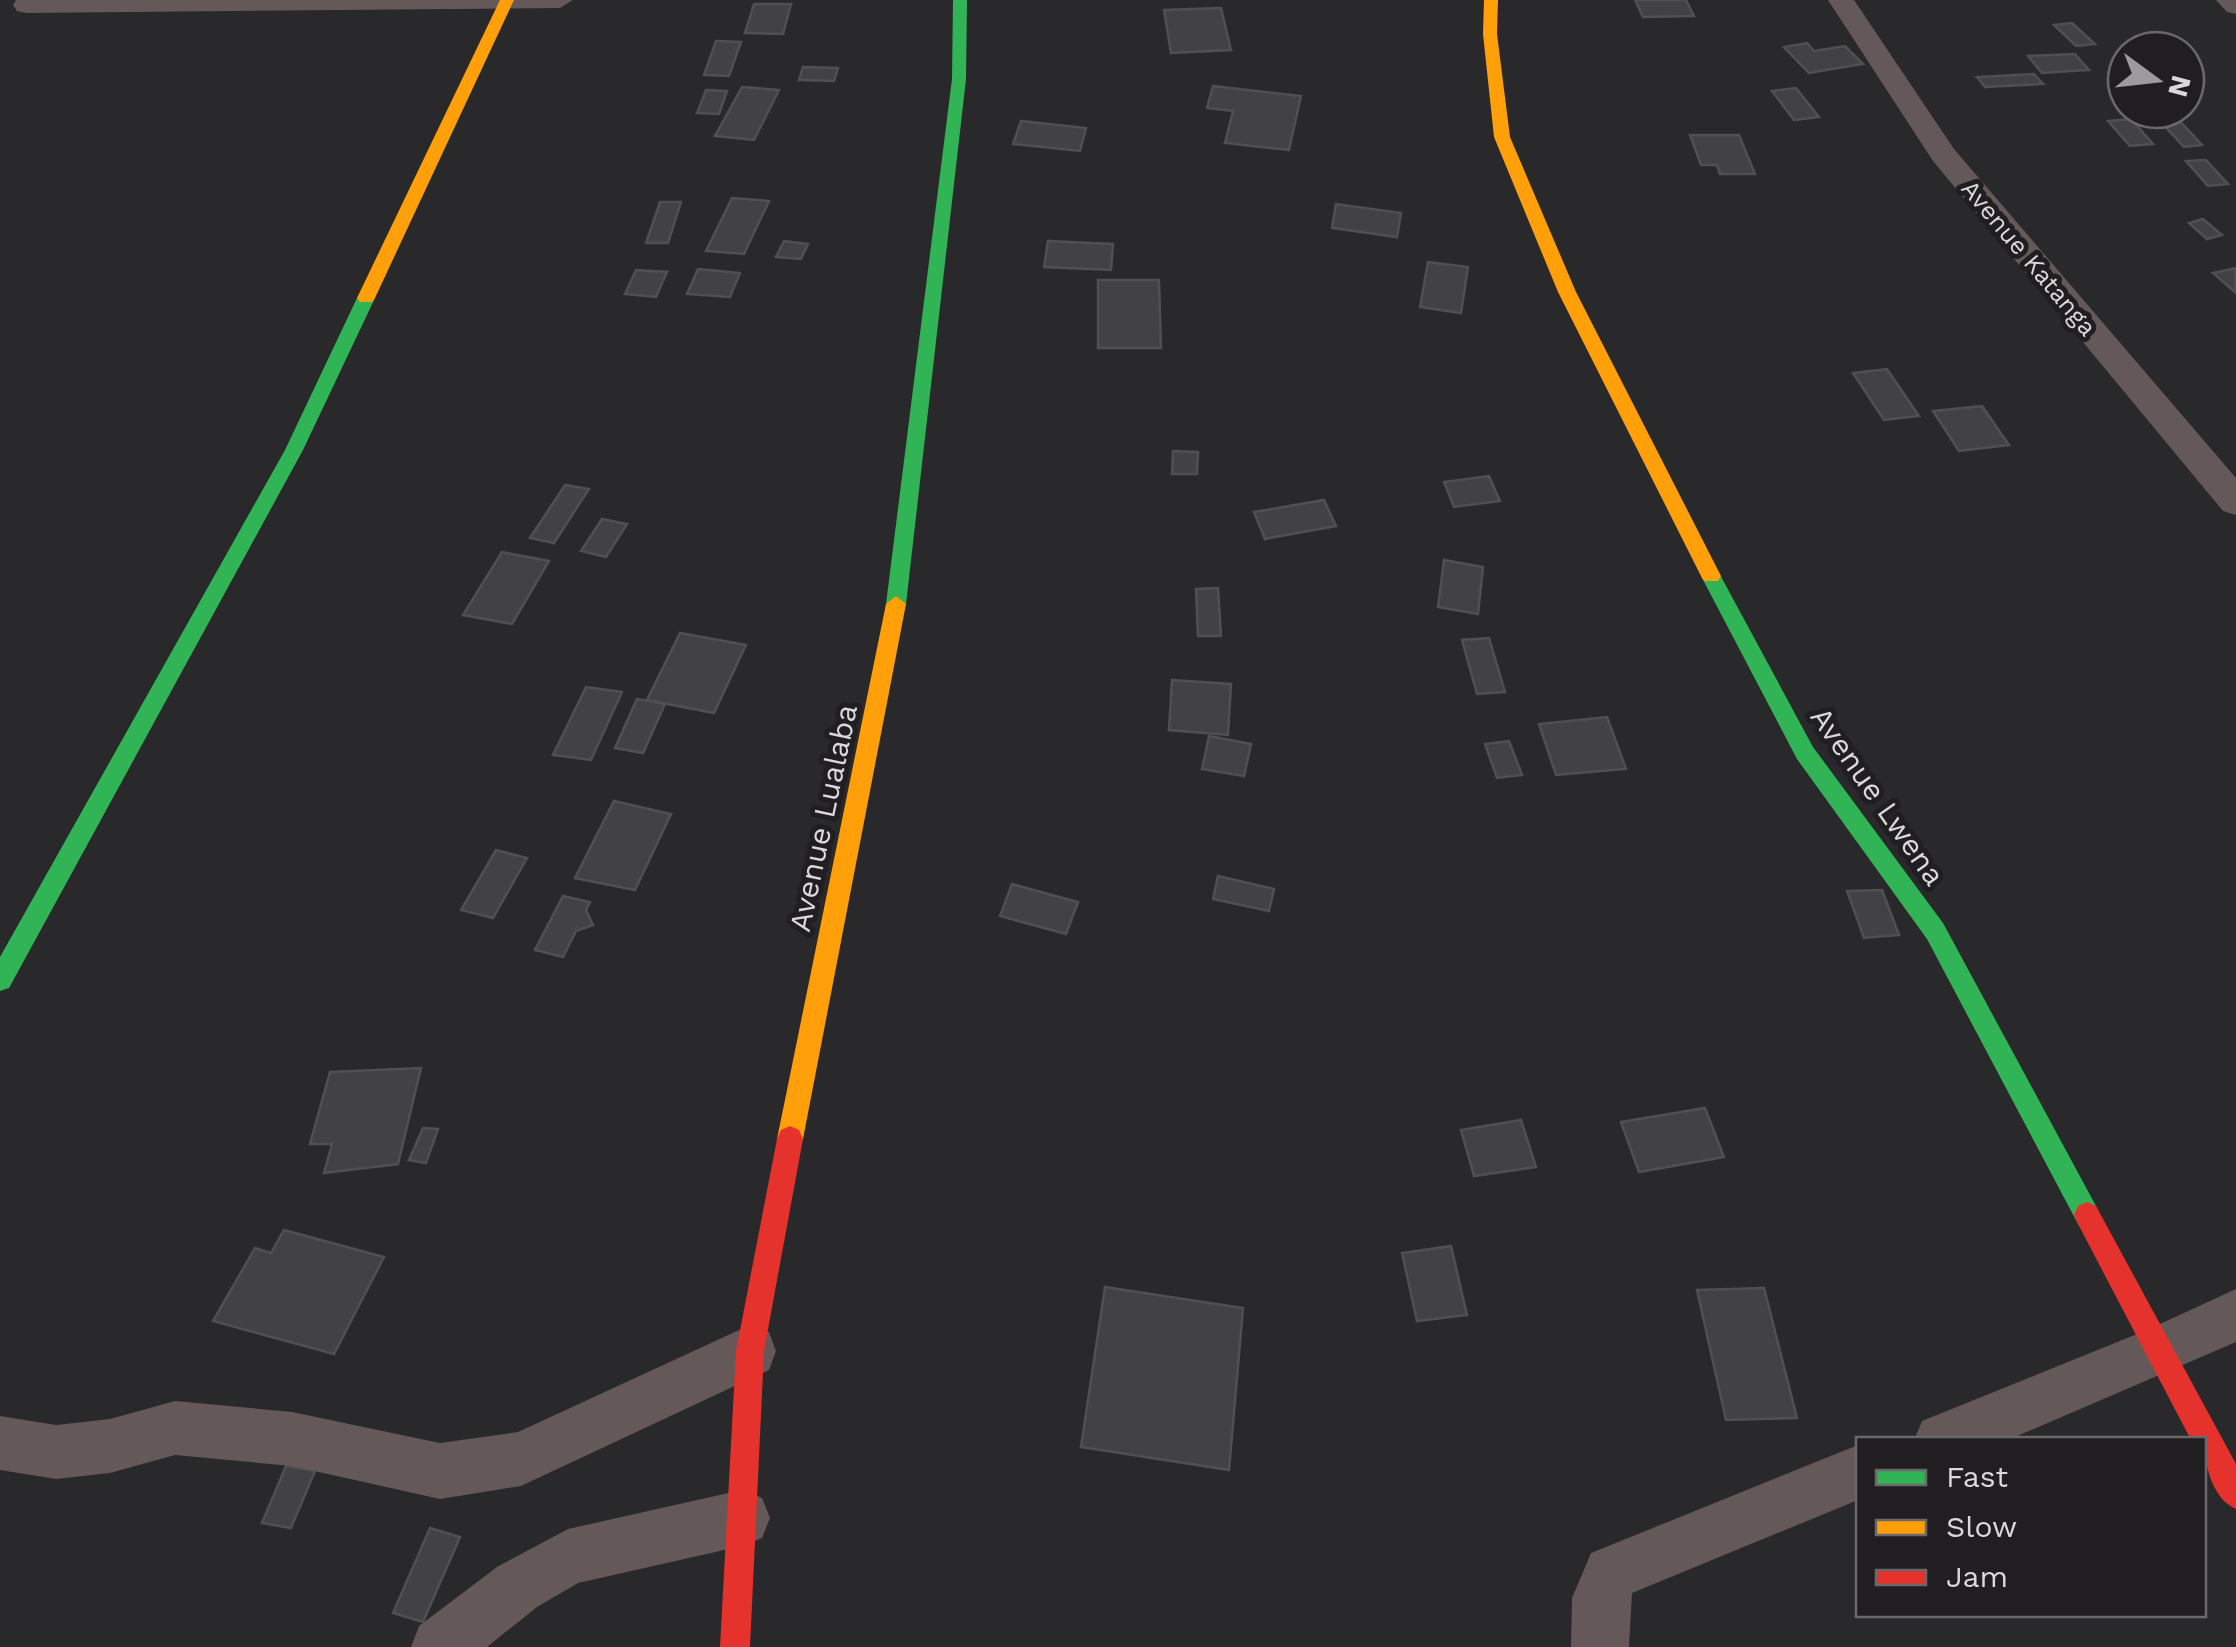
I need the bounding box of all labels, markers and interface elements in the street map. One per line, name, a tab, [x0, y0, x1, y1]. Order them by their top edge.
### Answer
north arrow	[2106, 30, 2206, 130]
text: N	[2161, 72, 2198, 101]
street label: Avenue Katanga	[1955, 174, 2103, 342]
street label: Avenue Lwena	[1804, 700, 1952, 892]
street label: Avenue Lualaba	[782, 701, 864, 935]
legend	[1856, 1437, 2206, 1617]
text: Fast	[1946, 1459, 2009, 1494]
text: Slow	[1946, 1509, 2017, 1544]
text: Jam	[1946, 1559, 2008, 1594]

